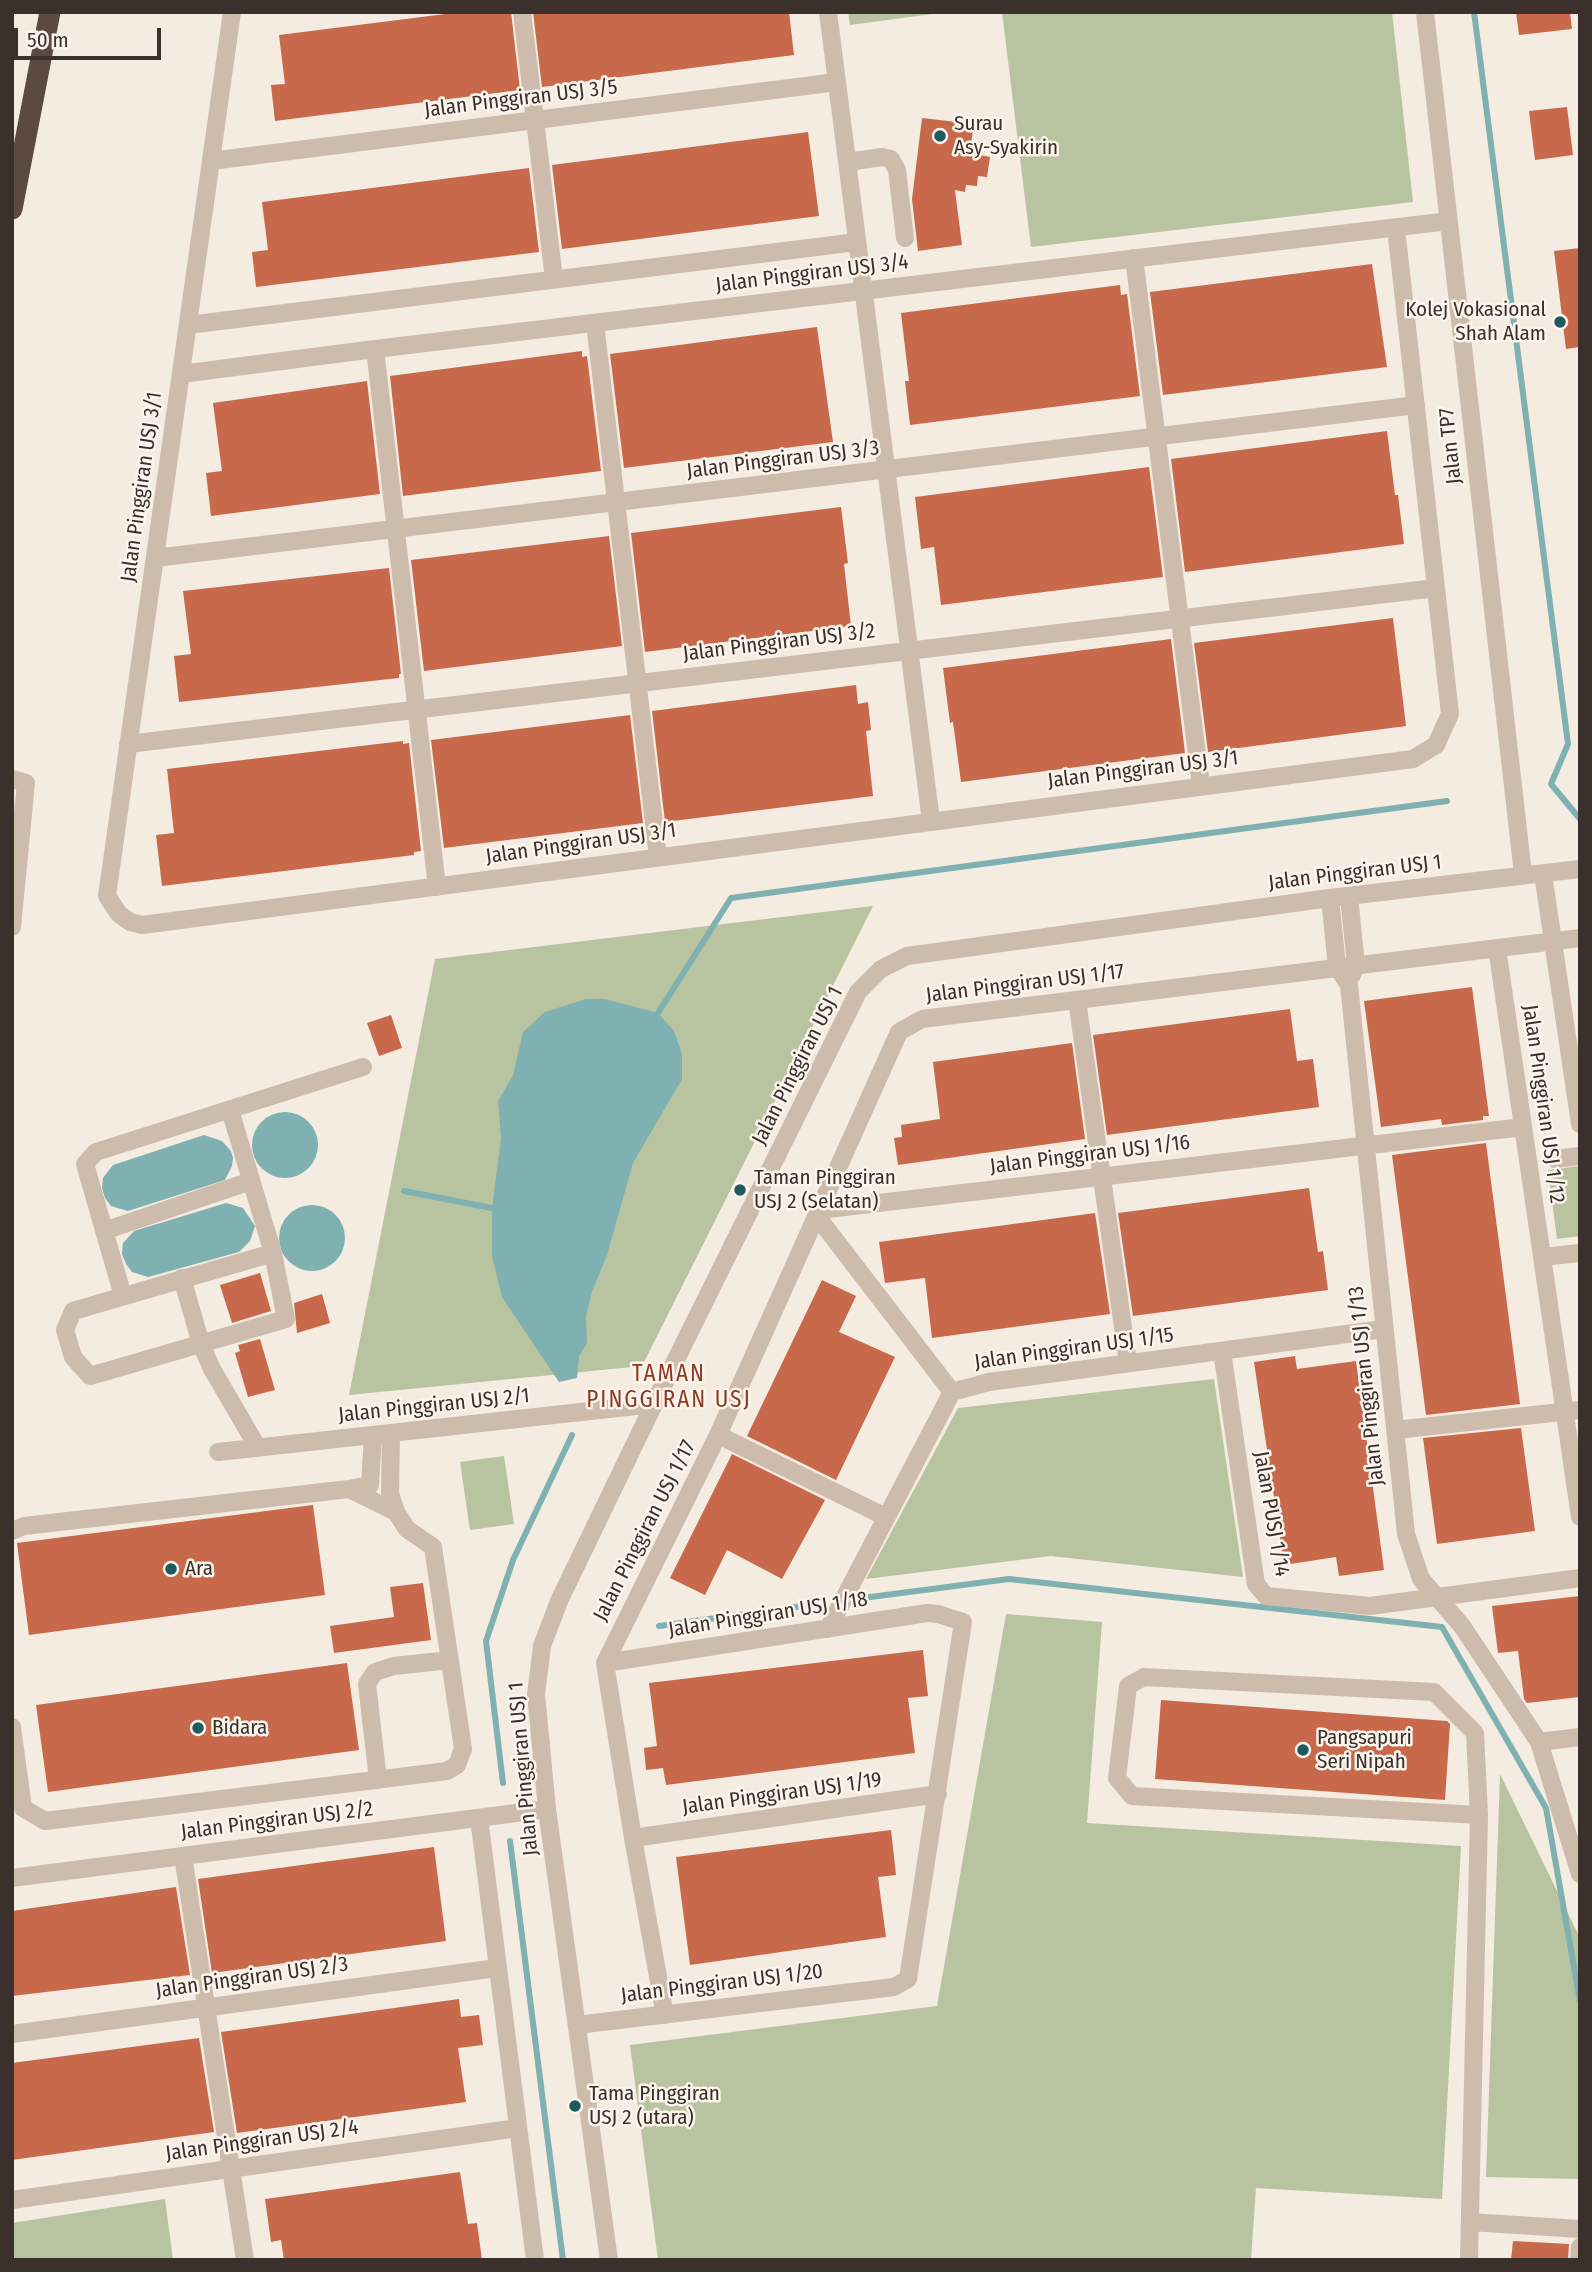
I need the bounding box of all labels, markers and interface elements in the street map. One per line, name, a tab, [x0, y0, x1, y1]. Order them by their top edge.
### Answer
scale bar	[18, 14, 164, 58]
text: 50 m	[27, 27, 69, 53]
street label: Jalan Pinggiran USJ 3/5	[423, 75, 619, 123]
place label: Surau Asy-Syakirin	[954, 111, 1058, 161]
marker: Surau Asy-Syakirin	[932, 128, 948, 144]
street label: Jalan Pinggiran USJ 3/4	[714, 250, 910, 298]
place label: Kolej Vokasional Shah Alam	[1405, 297, 1546, 347]
marker: Kolej Vokasional Shah Alam	[1552, 314, 1568, 330]
street label: Jalan Pinggiran USJ 3/1	[116, 390, 168, 584]
street label: Jalan TP7	[1434, 407, 1468, 485]
street label: Jalan Pinggiran USJ 3/3	[685, 436, 881, 484]
street label: Jalan Pinggiran USJ 3/2	[681, 619, 877, 667]
street label: Jalan Pinggiran USJ 3/1	[1046, 746, 1240, 794]
street label: Jalan Pinggiran USJ 3/1	[484, 818, 678, 870]
street label: Jalan Pinggiran USJ 1	[1267, 850, 1443, 896]
street label: Jalan Pinggiran USJ 1/17	[924, 959, 1126, 1009]
street label: Jalan Pinggiran USJ 1	[747, 983, 849, 1149]
street label: Jalan Pinggiran USJ 1/12	[1517, 1003, 1569, 1205]
street label: Jalan Pinggiran USJ 1/16	[988, 1130, 1192, 1180]
place label: Taman Pinggiran USJ 2 (Selatan)	[754, 1165, 896, 1215]
marker: Taman Pinggiran USJ 2 (Selatan)	[732, 1182, 748, 1198]
street label: Jalan Pinggiran USJ 1/13	[1344, 1285, 1390, 1487]
street label: Jalan Pinggiran USJ 1/15	[973, 1323, 1175, 1375]
district label: TAMAN PINGGIRAN USJ	[588, 1361, 750, 1415]
street label: Jalan Pinggiran USJ 2/1	[337, 1383, 531, 1429]
street label: Jalan Pinggiran USJ 1/17	[588, 1436, 702, 1626]
street label: Jalan PUSJ 1/14	[1248, 1449, 1294, 1579]
place label: Ara	[185, 1556, 213, 1582]
marker: Ara	[163, 1561, 179, 1577]
street label: Jalan Pinggiran USJ 1/18	[667, 1587, 869, 1643]
street label: Jalan Pinggiran USJ 1	[504, 1681, 544, 1857]
place label: Bidara	[212, 1715, 267, 1741]
marker: Bidara	[190, 1720, 206, 1736]
place label: Pangsapuri Seri Nipah	[1317, 1725, 1412, 1775]
marker: Pangsapuri Seri Nipah	[1295, 1742, 1311, 1758]
street label: Jalan Pinggiran USJ 1/19	[681, 1768, 883, 1820]
street label: Jalan Pinggiran USJ 2/2	[179, 1797, 375, 1845]
street label: Jalan Pinggiran USJ 2/3	[154, 1952, 350, 2004]
street label: Jalan Pinggiran USJ 1/20	[619, 1959, 825, 2009]
place label: Tama Pinggiran USJ 2 (utara)	[589, 2081, 720, 2131]
marker: Tama Pinggiran USJ 2 (utara)	[567, 2098, 583, 2114]
street label: Jalan Pinggiran USJ 2/4	[164, 2115, 360, 2167]

